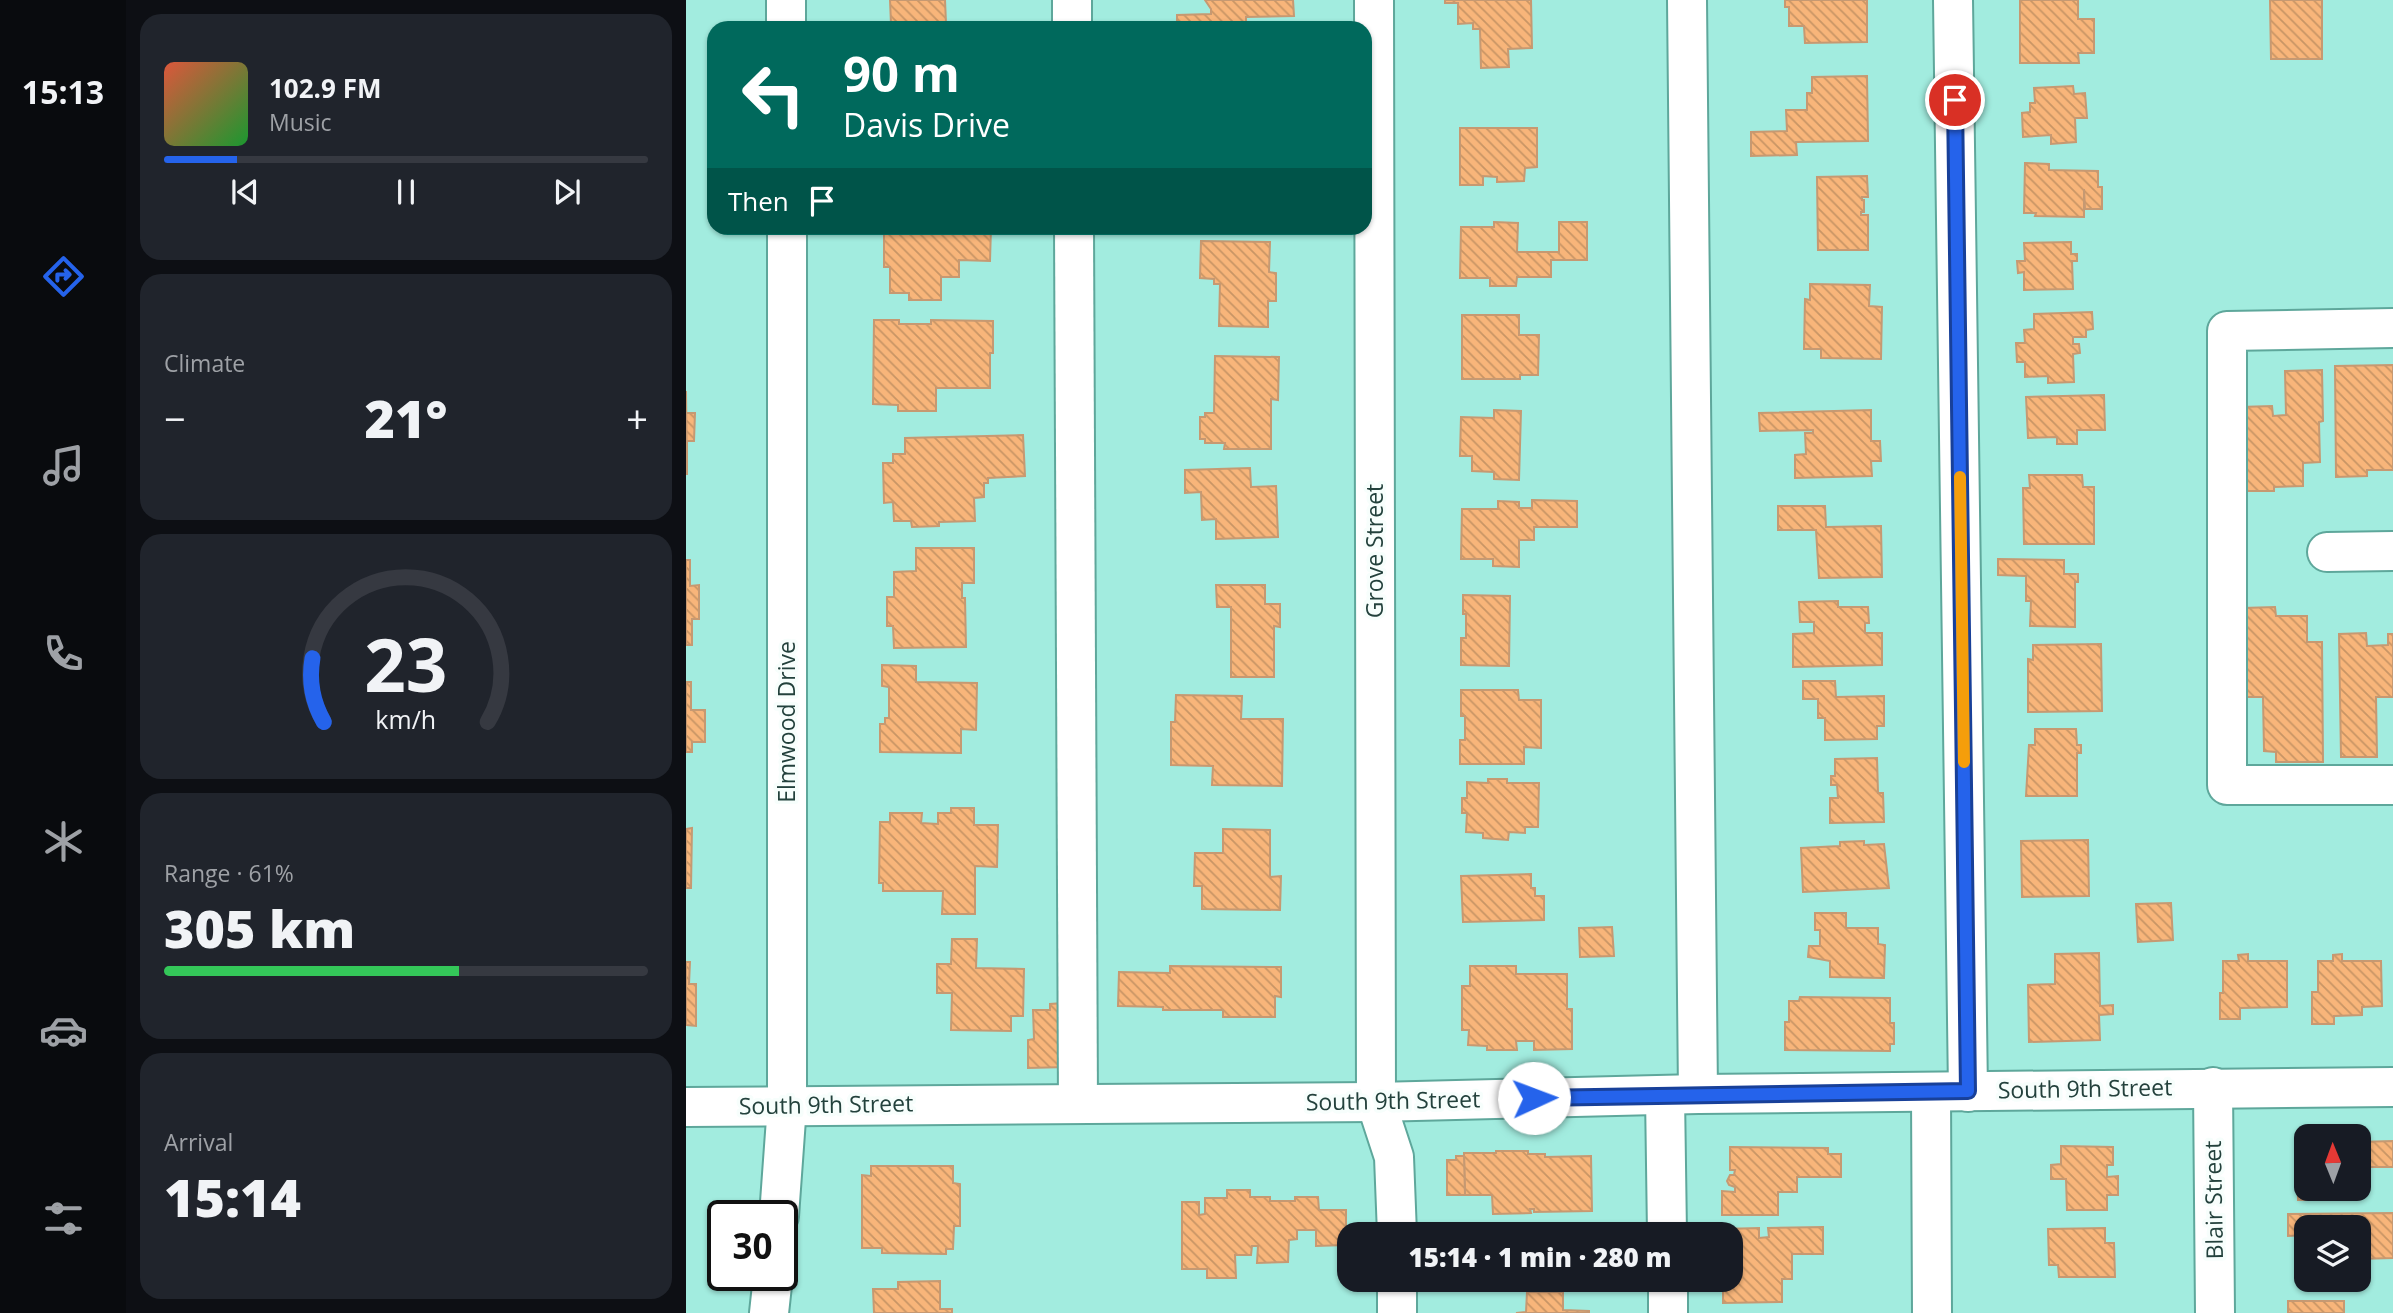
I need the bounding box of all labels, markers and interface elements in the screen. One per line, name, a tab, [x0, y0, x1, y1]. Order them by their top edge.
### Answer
text: 90 m	[843, 40, 960, 106]
icon: left	[728, 49, 819, 140]
text: 15:13	[22, 70, 104, 113]
text: 102.9 FM	[269, 70, 381, 106]
pin	[1925, 70, 1985, 130]
icon: arrive	[1936, 81, 1974, 119]
text: Davis Drive	[843, 103, 1010, 146]
text: Music	[269, 106, 332, 138]
icon: previous	[226, 173, 264, 211]
icon: pause	[387, 173, 425, 211]
icon: next	[548, 173, 586, 211]
icon: arrive	[803, 182, 841, 220]
text: Then	[728, 183, 789, 219]
icon: directions	[39, 252, 88, 301]
text: Climate	[164, 347, 245, 379]
text: 21°	[365, 382, 447, 453]
text: −	[164, 392, 186, 444]
text: +	[626, 392, 648, 444]
icon: music	[39, 441, 88, 490]
street label: Grove Street	[1358, 484, 1390, 618]
text: 23	[364, 615, 448, 714]
icon: phone	[39, 629, 88, 678]
street label: Elmwood Drive	[770, 641, 802, 803]
text: km/h	[376, 702, 436, 736]
icon: climate	[39, 817, 88, 866]
text: Range · 61%	[164, 857, 294, 889]
text: 305 km	[164, 892, 355, 963]
icon: car	[39, 1006, 88, 1055]
position arrow	[1497, 1061, 1571, 1135]
street label: South 9th Street	[1997, 1070, 2172, 1106]
street label: South 9th Street	[1305, 1082, 1480, 1118]
street label: South 9th Street	[738, 1086, 913, 1122]
north arrow	[2294, 1124, 2371, 1200]
map controls	[2294, 1124, 2371, 1292]
text: Arrival	[164, 1126, 233, 1158]
street label: Blair Street	[2196, 1140, 2230, 1260]
text: 15:14	[164, 1161, 301, 1232]
icon: filters	[39, 1194, 88, 1243]
speed limit sign: 30	[707, 1200, 798, 1291]
button: layers	[2294, 1215, 2371, 1292]
text: 15:14 · 1 min · 280 m	[1409, 1239, 1671, 1275]

